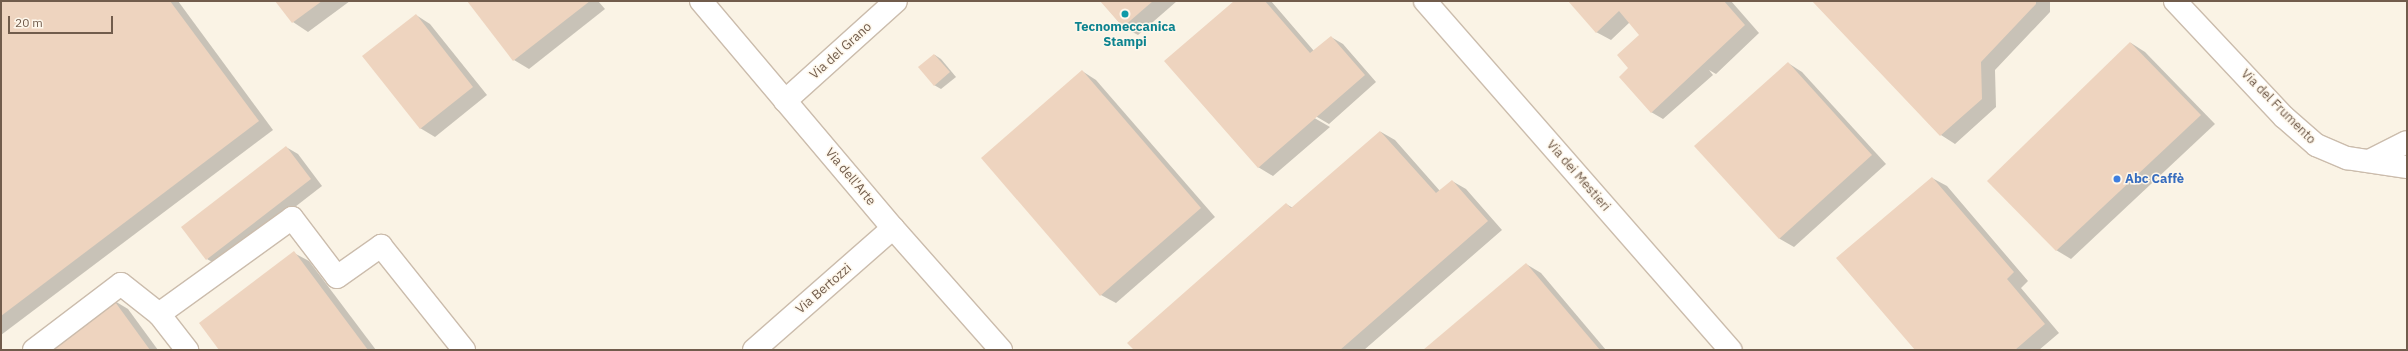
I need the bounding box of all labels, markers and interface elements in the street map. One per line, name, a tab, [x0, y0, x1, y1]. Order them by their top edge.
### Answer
scale bar	[10, 8, 115, 34]
marker: Tecnomeccanica Stampi	[1120, 9, 1130, 19]
text: 20 m	[15, 15, 43, 30]
street label: Via del Grano	[807, 19, 875, 83]
place label: Tecnomeccanica Stampi	[1074, 20, 1176, 51]
street label: Via del Frumento	[2237, 66, 2319, 148]
street label: Via dei Mestieri	[1543, 137, 1613, 215]
street label: Via dell'Arte	[821, 145, 879, 209]
place label: Abc Caffè	[2125, 171, 2184, 187]
marker: Abc Caffè	[2112, 174, 2122, 184]
street label: Via Bertozzi	[793, 261, 855, 317]

